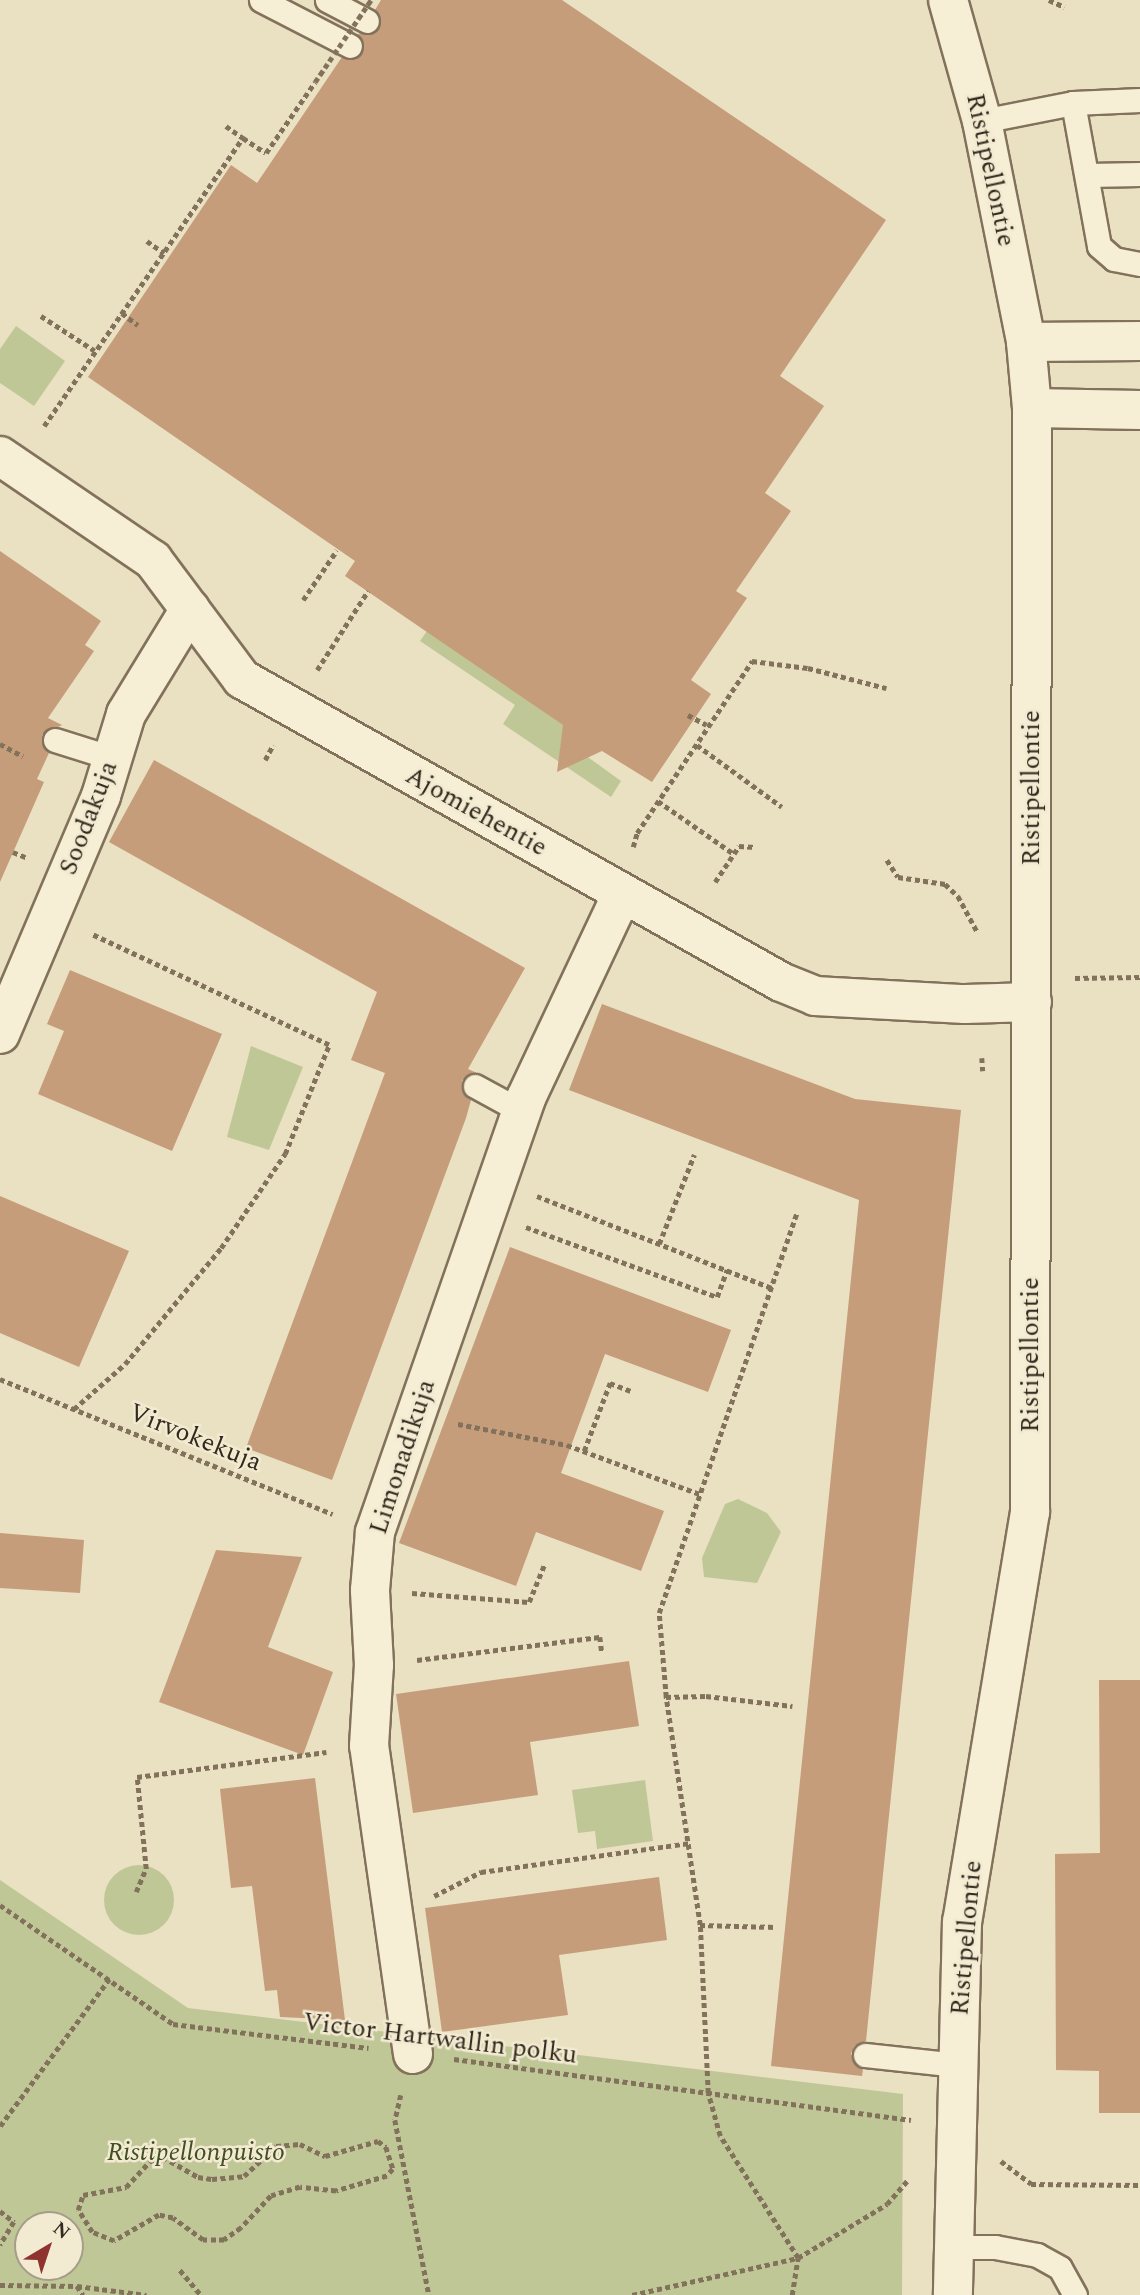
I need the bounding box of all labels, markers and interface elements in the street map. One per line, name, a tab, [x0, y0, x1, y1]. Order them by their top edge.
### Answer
street label: Ristipellontie	[959, 91, 1021, 249]
street label: Ristipellontie	[1016, 710, 1048, 866]
street label: Soodakuja	[53, 757, 125, 879]
street label: Ajomiehentie	[400, 760, 552, 864]
street label: Ristipellontie	[1015, 1277, 1047, 1433]
street label: Limonadikuja	[363, 1376, 443, 1538]
street label: Virvokekuja	[124, 1397, 266, 1479]
street label: Ristipellontie	[945, 1859, 989, 2017]
street label: Victor Hartwallin polku	[301, 2007, 579, 2071]
park label: Ristipellonpuisto	[107, 2137, 285, 2169]
north arrow	[14, 2211, 84, 2281]
text: N	[46, 2215, 76, 2247]

